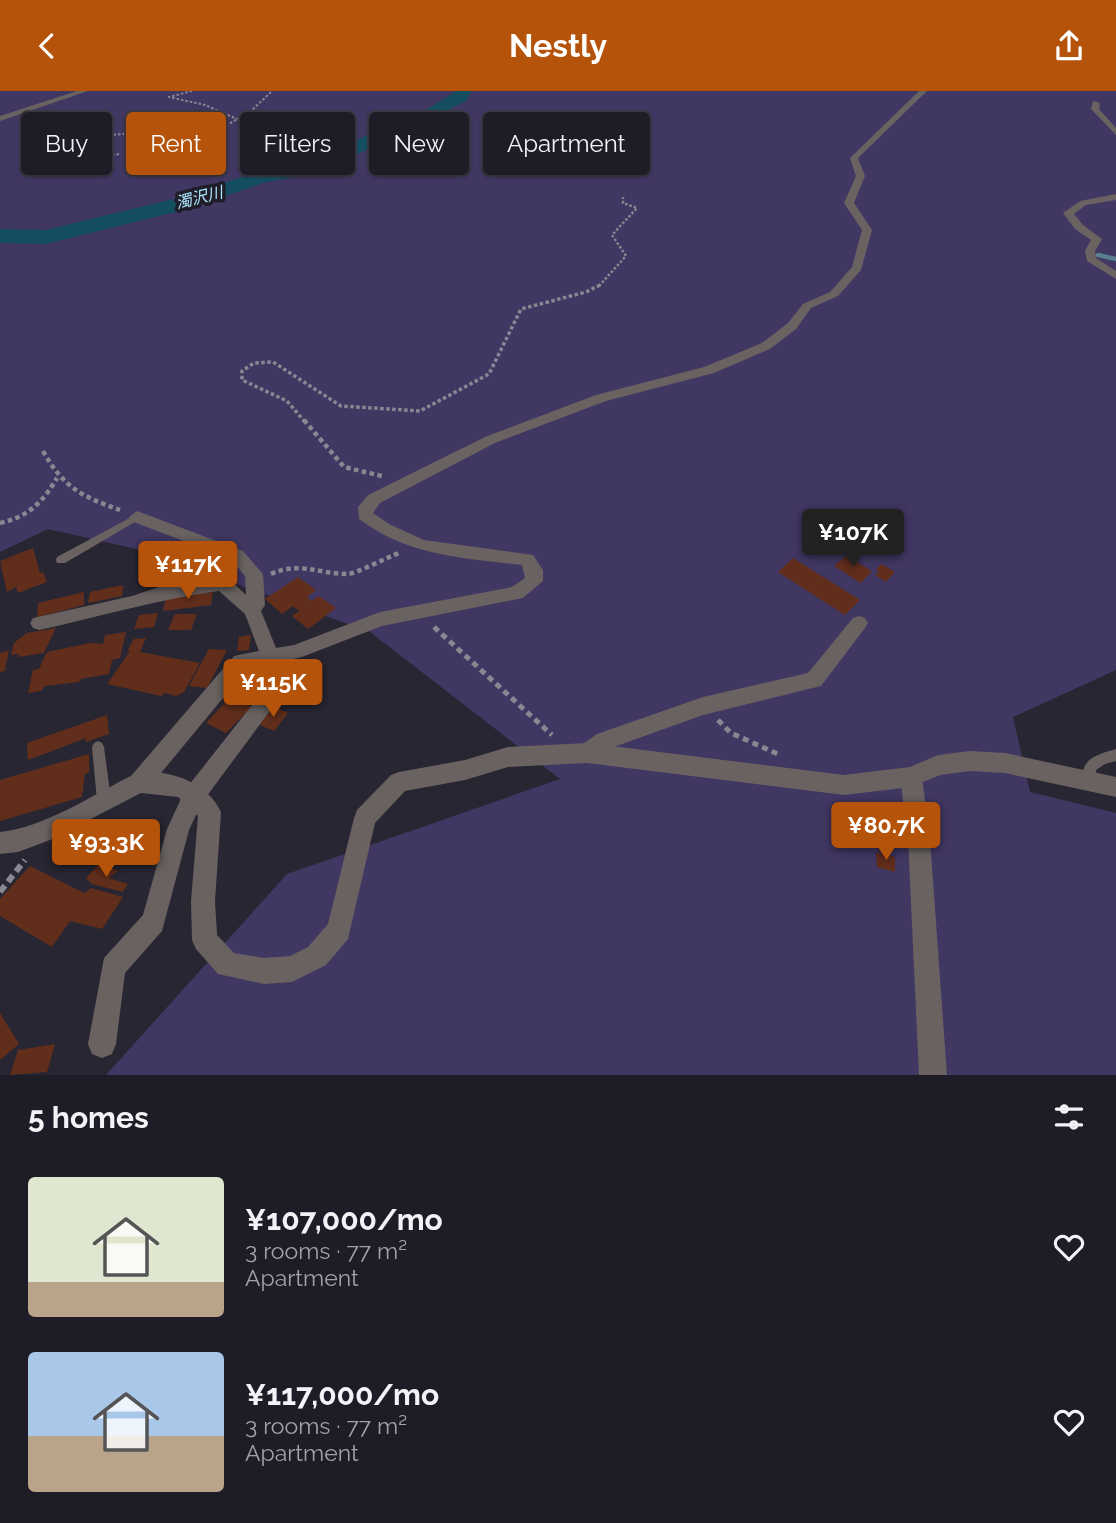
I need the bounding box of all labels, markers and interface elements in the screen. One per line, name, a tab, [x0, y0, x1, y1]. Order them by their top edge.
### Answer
icon: back	[28, 27, 66, 65]
text: Nestly	[509, 27, 607, 64]
icon: share	[1050, 27, 1088, 65]
chip: Buy	[21, 112, 112, 175]
chip: Rent	[126, 112, 226, 175]
chip: Filters	[240, 112, 355, 175]
chip: New	[369, 112, 469, 175]
chip: Apartment	[483, 112, 650, 175]
water label: 濁沢川	[174, 182, 227, 213]
pin: ¥107K	[804, 510, 902, 569]
text: ¥107K	[818, 518, 888, 545]
pin: ¥117K	[139, 541, 237, 601]
text: ¥117K	[154, 550, 222, 577]
pin: ¥115K	[224, 659, 322, 719]
text: ¥115K	[239, 668, 307, 695]
pin: ¥80.7K	[829, 803, 943, 862]
text: ¥80.7K	[847, 811, 925, 838]
pin: ¥93.3K	[49, 819, 163, 879]
text: ¥93.3K	[68, 828, 144, 855]
icon: filters	[1050, 1098, 1088, 1136]
text: 5 homes	[28, 1100, 149, 1135]
text: ¥107,000/mo	[245, 1202, 443, 1237]
icon: home	[84, 1205, 168, 1289]
icon: heart	[1050, 1228, 1088, 1266]
text: 3 rooms · 77 m²	[245, 1237, 407, 1264]
text: Apartment	[245, 1264, 359, 1291]
text: ¥117,000/mo	[245, 1377, 439, 1412]
icon: home	[84, 1380, 168, 1464]
icon: heart	[1050, 1403, 1088, 1441]
text: 3 rooms · 77 m²	[245, 1412, 407, 1439]
text: Apartment	[245, 1439, 359, 1466]

